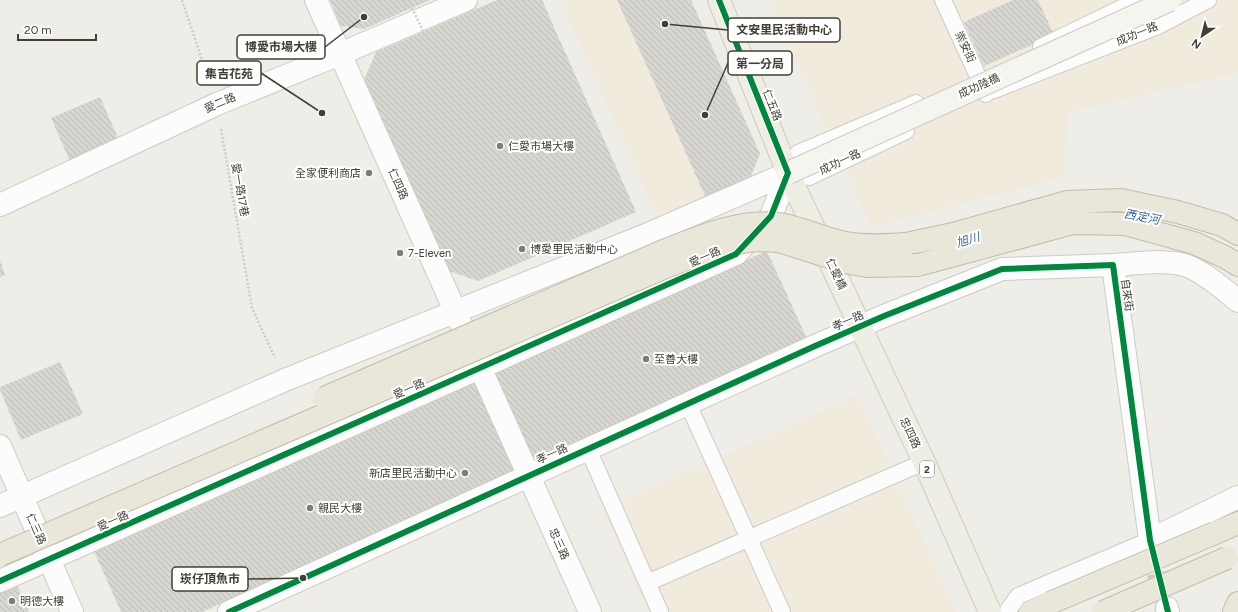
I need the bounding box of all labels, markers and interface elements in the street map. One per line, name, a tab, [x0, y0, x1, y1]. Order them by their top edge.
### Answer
scale bar	[18, 16, 96, 42]
north arrow	[1182, 16, 1222, 56]
callout: 文安里民活動中心	[728, 18, 840, 42]
street label: 成功一路	[1114, 20, 1160, 48]
text: 20 m	[24, 23, 52, 37]
text: 文安里民活動中心	[736, 23, 832, 37]
street label: 崇安街	[952, 29, 978, 65]
callout: 博愛市場大樓	[237, 35, 325, 59]
text: N	[1189, 36, 1204, 52]
text: 博愛市場大樓	[245, 40, 317, 54]
callout: 第一分局	[728, 51, 792, 75]
text: 第一分局	[736, 57, 784, 71]
callout: 集吉花苑	[197, 61, 261, 85]
text: 集吉花苑	[205, 67, 253, 81]
street label: 成功陸橋	[956, 71, 1002, 101]
street label: 仁五路	[760, 87, 784, 123]
street label: 愛二路	[202, 91, 238, 115]
place label: 仁愛市場大樓	[508, 140, 574, 153]
marker: 仁愛市場大樓	[495, 141, 505, 151]
street label: 成功一路	[817, 147, 863, 177]
street label: 愛一路17巷	[229, 162, 251, 218]
street label: 仁四路	[385, 166, 411, 202]
place label: 全家便利商店	[295, 167, 361, 180]
marker: 全家便利商店	[364, 168, 374, 178]
water label: 西定河	[1123, 207, 1163, 228]
water label: 旭川	[955, 229, 983, 250]
place label: 博愛里民活動中心	[530, 243, 618, 256]
marker: 博愛里民活動中心	[517, 244, 527, 254]
street label: 愛一路	[687, 244, 723, 270]
place label: 7-Eleven	[408, 247, 451, 260]
marker: 7-Eleven	[395, 248, 405, 258]
street label: 仁愛橋	[823, 256, 849, 292]
street label: 自來街	[1118, 278, 1136, 312]
street label: 孝一路	[830, 309, 866, 333]
place label: 至善大樓	[654, 353, 698, 366]
marker: 至善大樓	[641, 354, 651, 364]
street label: 愛一路	[391, 376, 427, 402]
street label: 忠四路	[897, 415, 923, 451]
street label: 孝一路	[534, 441, 570, 467]
road number: 2	[920, 461, 934, 477]
place label: 新店里民活動中心	[369, 467, 457, 480]
marker: 新店里民活動中心	[460, 468, 470, 478]
place label: 親民大樓	[318, 502, 362, 515]
marker: 親民大樓	[305, 503, 315, 513]
street label: 愛一路	[95, 508, 131, 534]
street label: 仁三路	[23, 511, 49, 547]
street label: 忠三路	[546, 526, 572, 562]
callout: 崁仔頂魚市	[172, 567, 248, 591]
text: 崁仔頂魚市	[180, 572, 240, 586]
place label: 明德大樓	[20, 595, 64, 608]
marker: 明德大樓	[7, 596, 17, 606]

